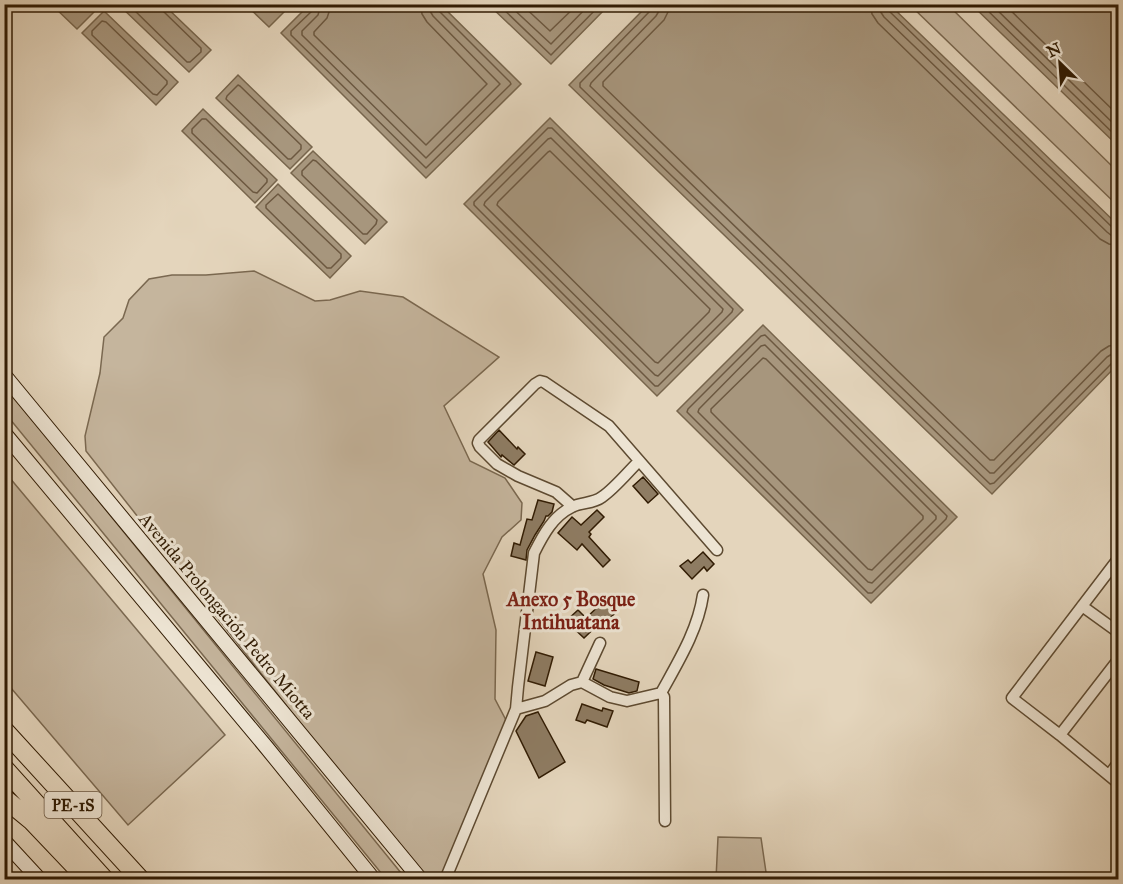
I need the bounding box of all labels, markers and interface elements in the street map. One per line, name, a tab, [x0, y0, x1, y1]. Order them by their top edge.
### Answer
north arrow	[1030, 33, 1090, 93]
text: N	[1044, 38, 1064, 61]
street label: Avenida Prolongación Pedro Miotta	[133, 508, 320, 725]
district label: Anexo 5 Bosque Intihuatana	[505, 587, 636, 634]
road number: PE-1S	[44, 792, 101, 818]

